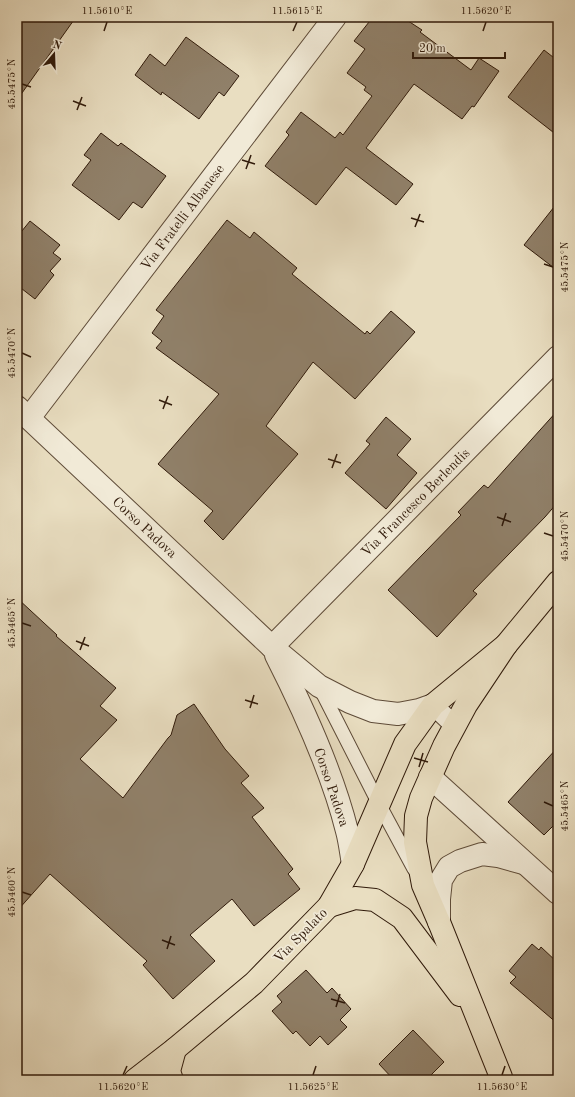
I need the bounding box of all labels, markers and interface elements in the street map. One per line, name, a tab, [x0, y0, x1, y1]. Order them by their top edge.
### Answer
text: 11.5610°E	[82, 6, 132, 16]
text: 11.5615°E	[272, 6, 322, 16]
text: 11.5620°E	[461, 6, 511, 16]
north arrow	[34, 34, 74, 74]
scale bar	[413, 34, 505, 60]
text: N	[51, 39, 63, 53]
text: 20 m	[419, 43, 446, 55]
text: 45.5475°N	[7, 58, 17, 110]
street label: Via Fratelli Albanese	[139, 162, 227, 273]
text: 45.5475°N	[560, 241, 570, 293]
text: 45.5470°N	[7, 327, 17, 379]
street label: Via Francesco Berlendis	[359, 446, 473, 560]
street label: Corso Padova	[109, 495, 179, 561]
text: 45.5470°N	[560, 510, 570, 562]
text: 45.5465°N	[7, 597, 17, 649]
street label: Corso Padova	[311, 746, 351, 829]
text: 45.5465°N	[560, 780, 570, 832]
text: 45.5460°N	[7, 866, 17, 918]
street label: Via Spalato	[271, 906, 330, 966]
text: 11.5620°E	[98, 1082, 148, 1092]
text: 11.5625°E	[288, 1082, 338, 1092]
text: 11.5630°E	[477, 1082, 527, 1092]

